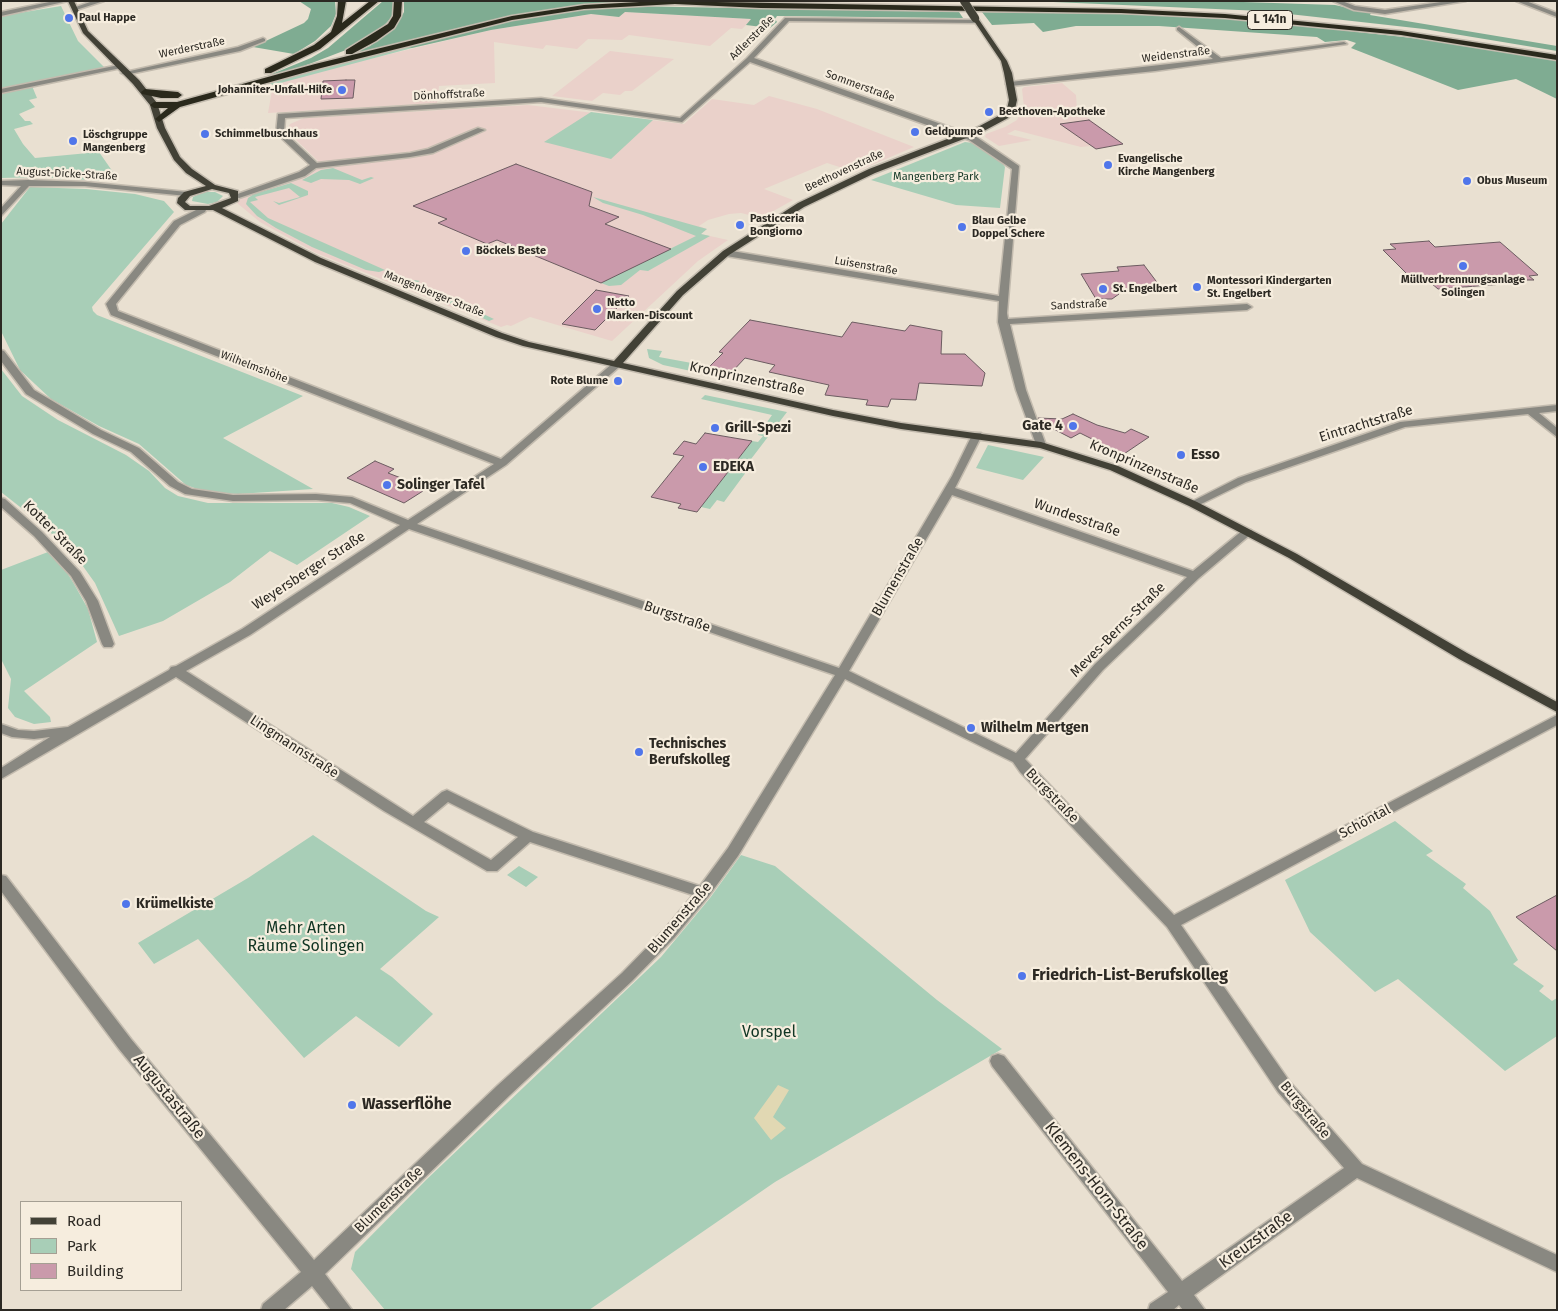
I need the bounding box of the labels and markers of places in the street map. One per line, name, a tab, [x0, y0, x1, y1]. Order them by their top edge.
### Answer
place label: Paul Happe	[79, 11, 136, 25]
marker: Paul Happe	[63, 12, 75, 24]
place label: Johanniter-Unfall-Hilfe	[218, 83, 332, 97]
marker: Johanniter-Unfall-Hilfe	[336, 84, 348, 96]
place label: Beethoven-Apotheke	[999, 105, 1105, 119]
marker: Beethoven-Apotheke	[983, 106, 995, 118]
place label: Geldpumpe	[925, 125, 983, 139]
marker: Geldpumpe	[909, 126, 921, 138]
place label: Schimmelbuschhaus	[215, 127, 318, 141]
place label: Löschgruppe Mangenberg	[83, 128, 148, 154]
marker: Schimmelbuschhaus	[199, 128, 211, 140]
marker: Löschgruppe Mangenberg	[67, 135, 79, 147]
place label: Evangelische Kirche Mangenberg	[1118, 152, 1215, 178]
marker: Evangelische Kirche Mangenberg	[1102, 159, 1114, 171]
place label: Obus Museum	[1477, 174, 1547, 188]
marker: Obus Museum	[1461, 175, 1473, 187]
place label: Pasticceria Bongiorno	[750, 212, 804, 238]
place label: Blau Gelbe Doppel Schere	[972, 214, 1045, 240]
marker: Pasticceria Bongiorno	[734, 219, 746, 231]
marker: Blau Gelbe Doppel Schere	[956, 221, 968, 233]
place label: Böckels Beste	[476, 244, 546, 258]
marker: Böckels Beste	[460, 245, 472, 257]
marker: Müllverbrennungsanlage Solingen	[1457, 260, 1469, 272]
place label: Müllverbrennungsanlage Solingen	[1401, 273, 1525, 299]
place label: Montessori Kindergarten St. Engelbert	[1207, 274, 1332, 300]
marker: Montessori Kindergarten St. Engelbert	[1191, 281, 1203, 293]
place label: St. Engelbert	[1113, 282, 1177, 296]
marker: St. Engelbert	[1097, 283, 1109, 295]
place label: Netto Marken-Discount	[607, 296, 693, 322]
marker: Netto Marken-Discount	[591, 303, 603, 315]
place label: Rote Blume	[551, 374, 608, 388]
marker: Rote Blume	[612, 375, 624, 387]
place label: Gate 4	[1022, 418, 1063, 434]
place label: Grill-Spezi	[725, 420, 791, 436]
marker: Gate 4	[1067, 420, 1079, 432]
marker: Grill-Spezi	[709, 422, 721, 434]
place label: Esso	[1191, 447, 1220, 463]
marker: Esso	[1175, 449, 1187, 461]
place label: EDEKA	[713, 459, 754, 475]
marker: EDEKA	[697, 461, 709, 473]
place label: Solinger Tafel	[397, 477, 485, 493]
marker: Solinger Tafel	[381, 479, 393, 491]
place label: Wilhelm Mertgen	[981, 720, 1089, 736]
marker: Wilhelm Mertgen	[965, 722, 977, 734]
place label: Technisches Berufskolleg	[649, 736, 730, 769]
marker: Technisches Berufskolleg	[633, 746, 645, 758]
place label: Krümelkiste	[136, 896, 214, 912]
marker: Krümelkiste	[120, 898, 132, 910]
place label: Friedrich-List-Berufskolleg	[1032, 966, 1228, 986]
marker: Friedrich-List-Berufskolleg	[1016, 970, 1028, 982]
place label: Wasserflöhe	[362, 1095, 452, 1115]
marker: Wasserflöhe	[346, 1099, 358, 1111]

